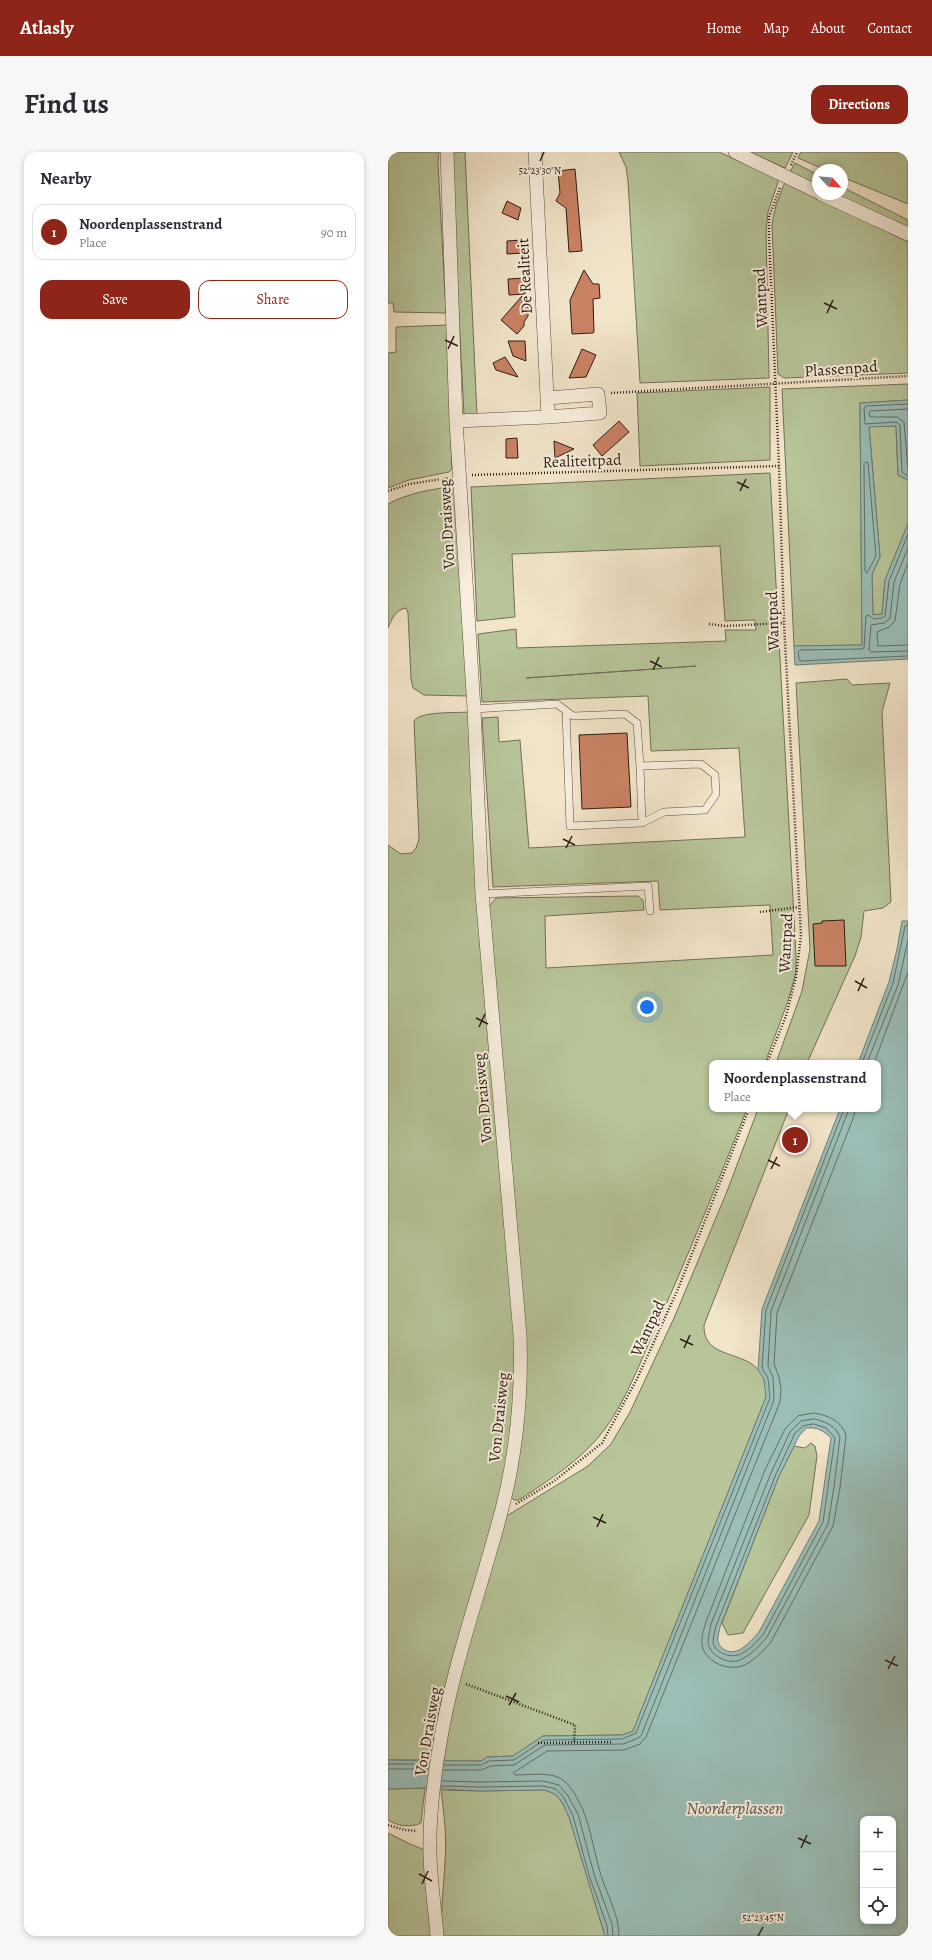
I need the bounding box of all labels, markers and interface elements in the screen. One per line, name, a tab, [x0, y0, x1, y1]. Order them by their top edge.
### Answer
text: Atlasly	[20, 15, 74, 41]
text: Home	[706, 19, 741, 38]
text: Map	[763, 19, 789, 38]
text: About	[811, 19, 845, 38]
text: Contact	[867, 19, 912, 38]
text: Find us	[24, 85, 109, 123]
button: Directions	[811, 85, 908, 124]
text: 52°23'30"N	[519, 164, 561, 177]
north arrow	[812, 164, 848, 200]
text: Nearby	[40, 167, 91, 190]
text: Noordenplassenstrand	[79, 214, 222, 234]
text: 1	[52, 224, 56, 241]
text: 90 m	[321, 224, 347, 241]
text: Place	[79, 234, 107, 251]
street label: De Realiteit	[512, 237, 538, 315]
street label: Wantpad	[748, 267, 774, 329]
button: Save	[40, 280, 190, 319]
button: Share	[198, 280, 348, 319]
street label: Plassenpad	[804, 355, 879, 383]
street label: Realiteitpad	[542, 449, 622, 473]
street label: Von Draisweg	[434, 478, 460, 571]
street label: Wantpad	[761, 590, 785, 652]
street label: Wantpad	[773, 912, 799, 974]
your location	[637, 997, 657, 1017]
street label: Von Draisweg	[468, 1052, 498, 1145]
popup	[709, 1060, 881, 1112]
text: Noordenplassenstrand	[723, 1068, 867, 1088]
text: Place	[723, 1088, 751, 1105]
pin: 1	[782, 1125, 808, 1155]
street label: Wantpad	[625, 1296, 671, 1361]
street label: Von Draisweg	[483, 1371, 515, 1464]
street label: Von Draisweg	[409, 1685, 447, 1778]
water label: Noorderplassen	[687, 1797, 783, 1820]
map controls	[860, 1816, 896, 1924]
button: +	[860, 1816, 896, 1852]
button: −	[860, 1852, 896, 1888]
button: locate	[860, 1888, 896, 1924]
text: 52°23'45"N	[742, 1911, 784, 1924]

